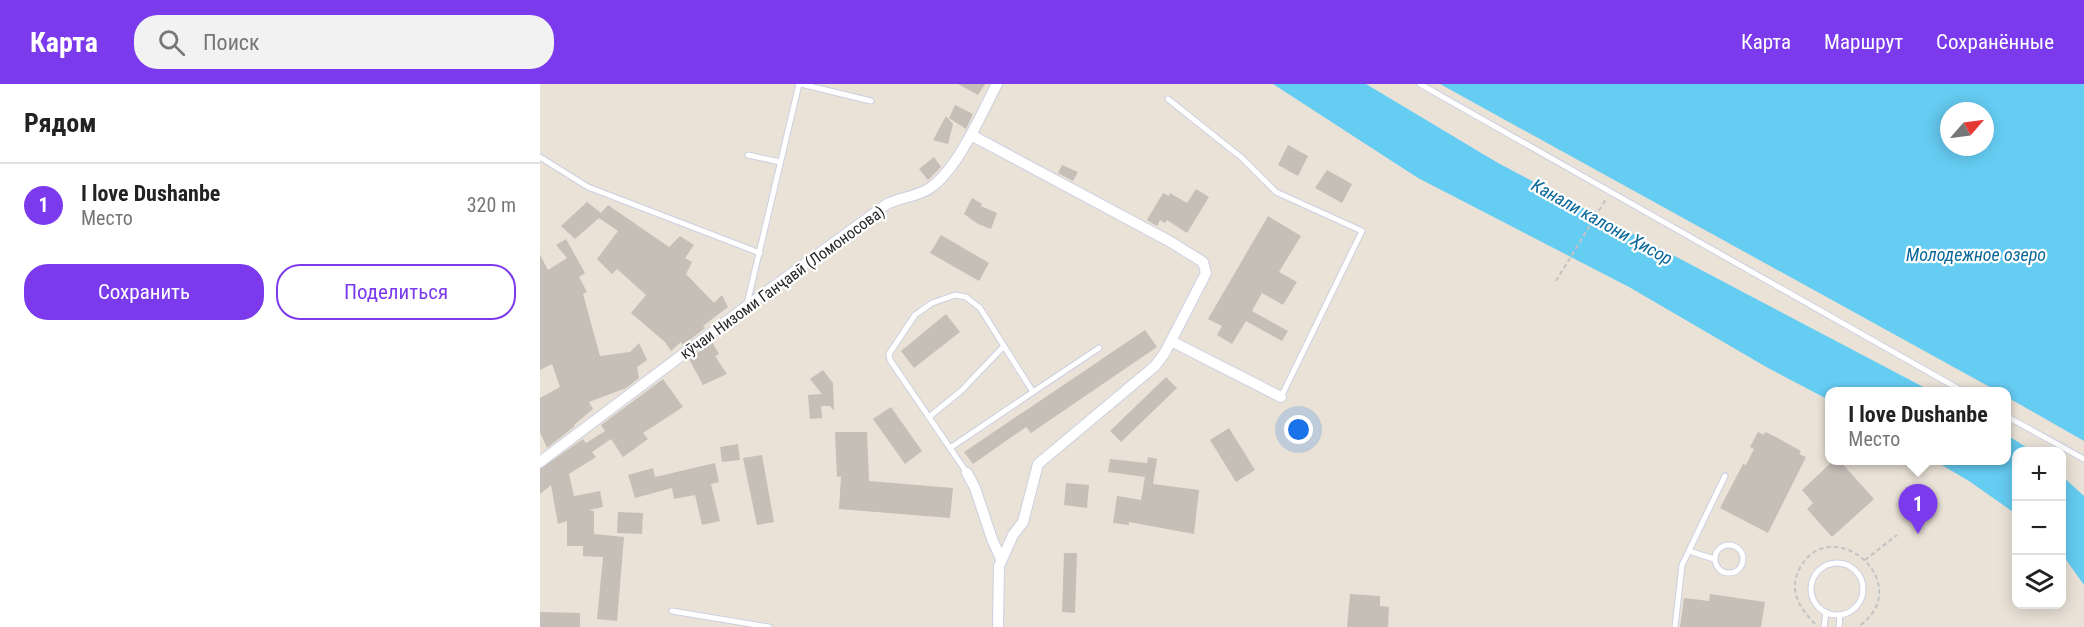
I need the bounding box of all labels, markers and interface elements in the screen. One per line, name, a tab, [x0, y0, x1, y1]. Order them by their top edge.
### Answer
search box	[134, 15, 554, 69]
text: Карта	[30, 26, 98, 59]
icon: search	[155, 26, 188, 59]
text: Поиск	[203, 30, 260, 55]
text: Карта	[1741, 30, 1791, 54]
text: Маршрут	[1824, 30, 1903, 54]
text: Сохранённые	[1936, 30, 2054, 54]
north arrow	[1940, 102, 1994, 156]
text: Рядом	[24, 108, 96, 138]
water label: Канали калони Ҳисор	[1528, 174, 1676, 269]
text: I love Dushanbe	[81, 181, 220, 206]
text: 1	[38, 193, 49, 217]
text: 320 m	[467, 193, 516, 217]
street label: кӯчаи Низоми Ганҷавӣ (Ломоносова)	[676, 202, 888, 363]
text: Место	[81, 206, 133, 230]
water label: Молодежное озеро	[1906, 244, 2046, 265]
button: Сохранить	[24, 264, 264, 320]
button: Поделиться	[276, 264, 516, 320]
popup	[1825, 387, 2011, 465]
text: I love Dushanbe	[1848, 402, 1988, 427]
your location	[1284, 415, 1313, 444]
text: Место	[1848, 427, 1900, 451]
map controls	[2012, 447, 2066, 609]
button: +	[2012, 447, 2066, 501]
pin: 1	[1898, 484, 1938, 534]
button: −	[2012, 501, 2066, 555]
button: layers	[2012, 555, 2066, 609]

